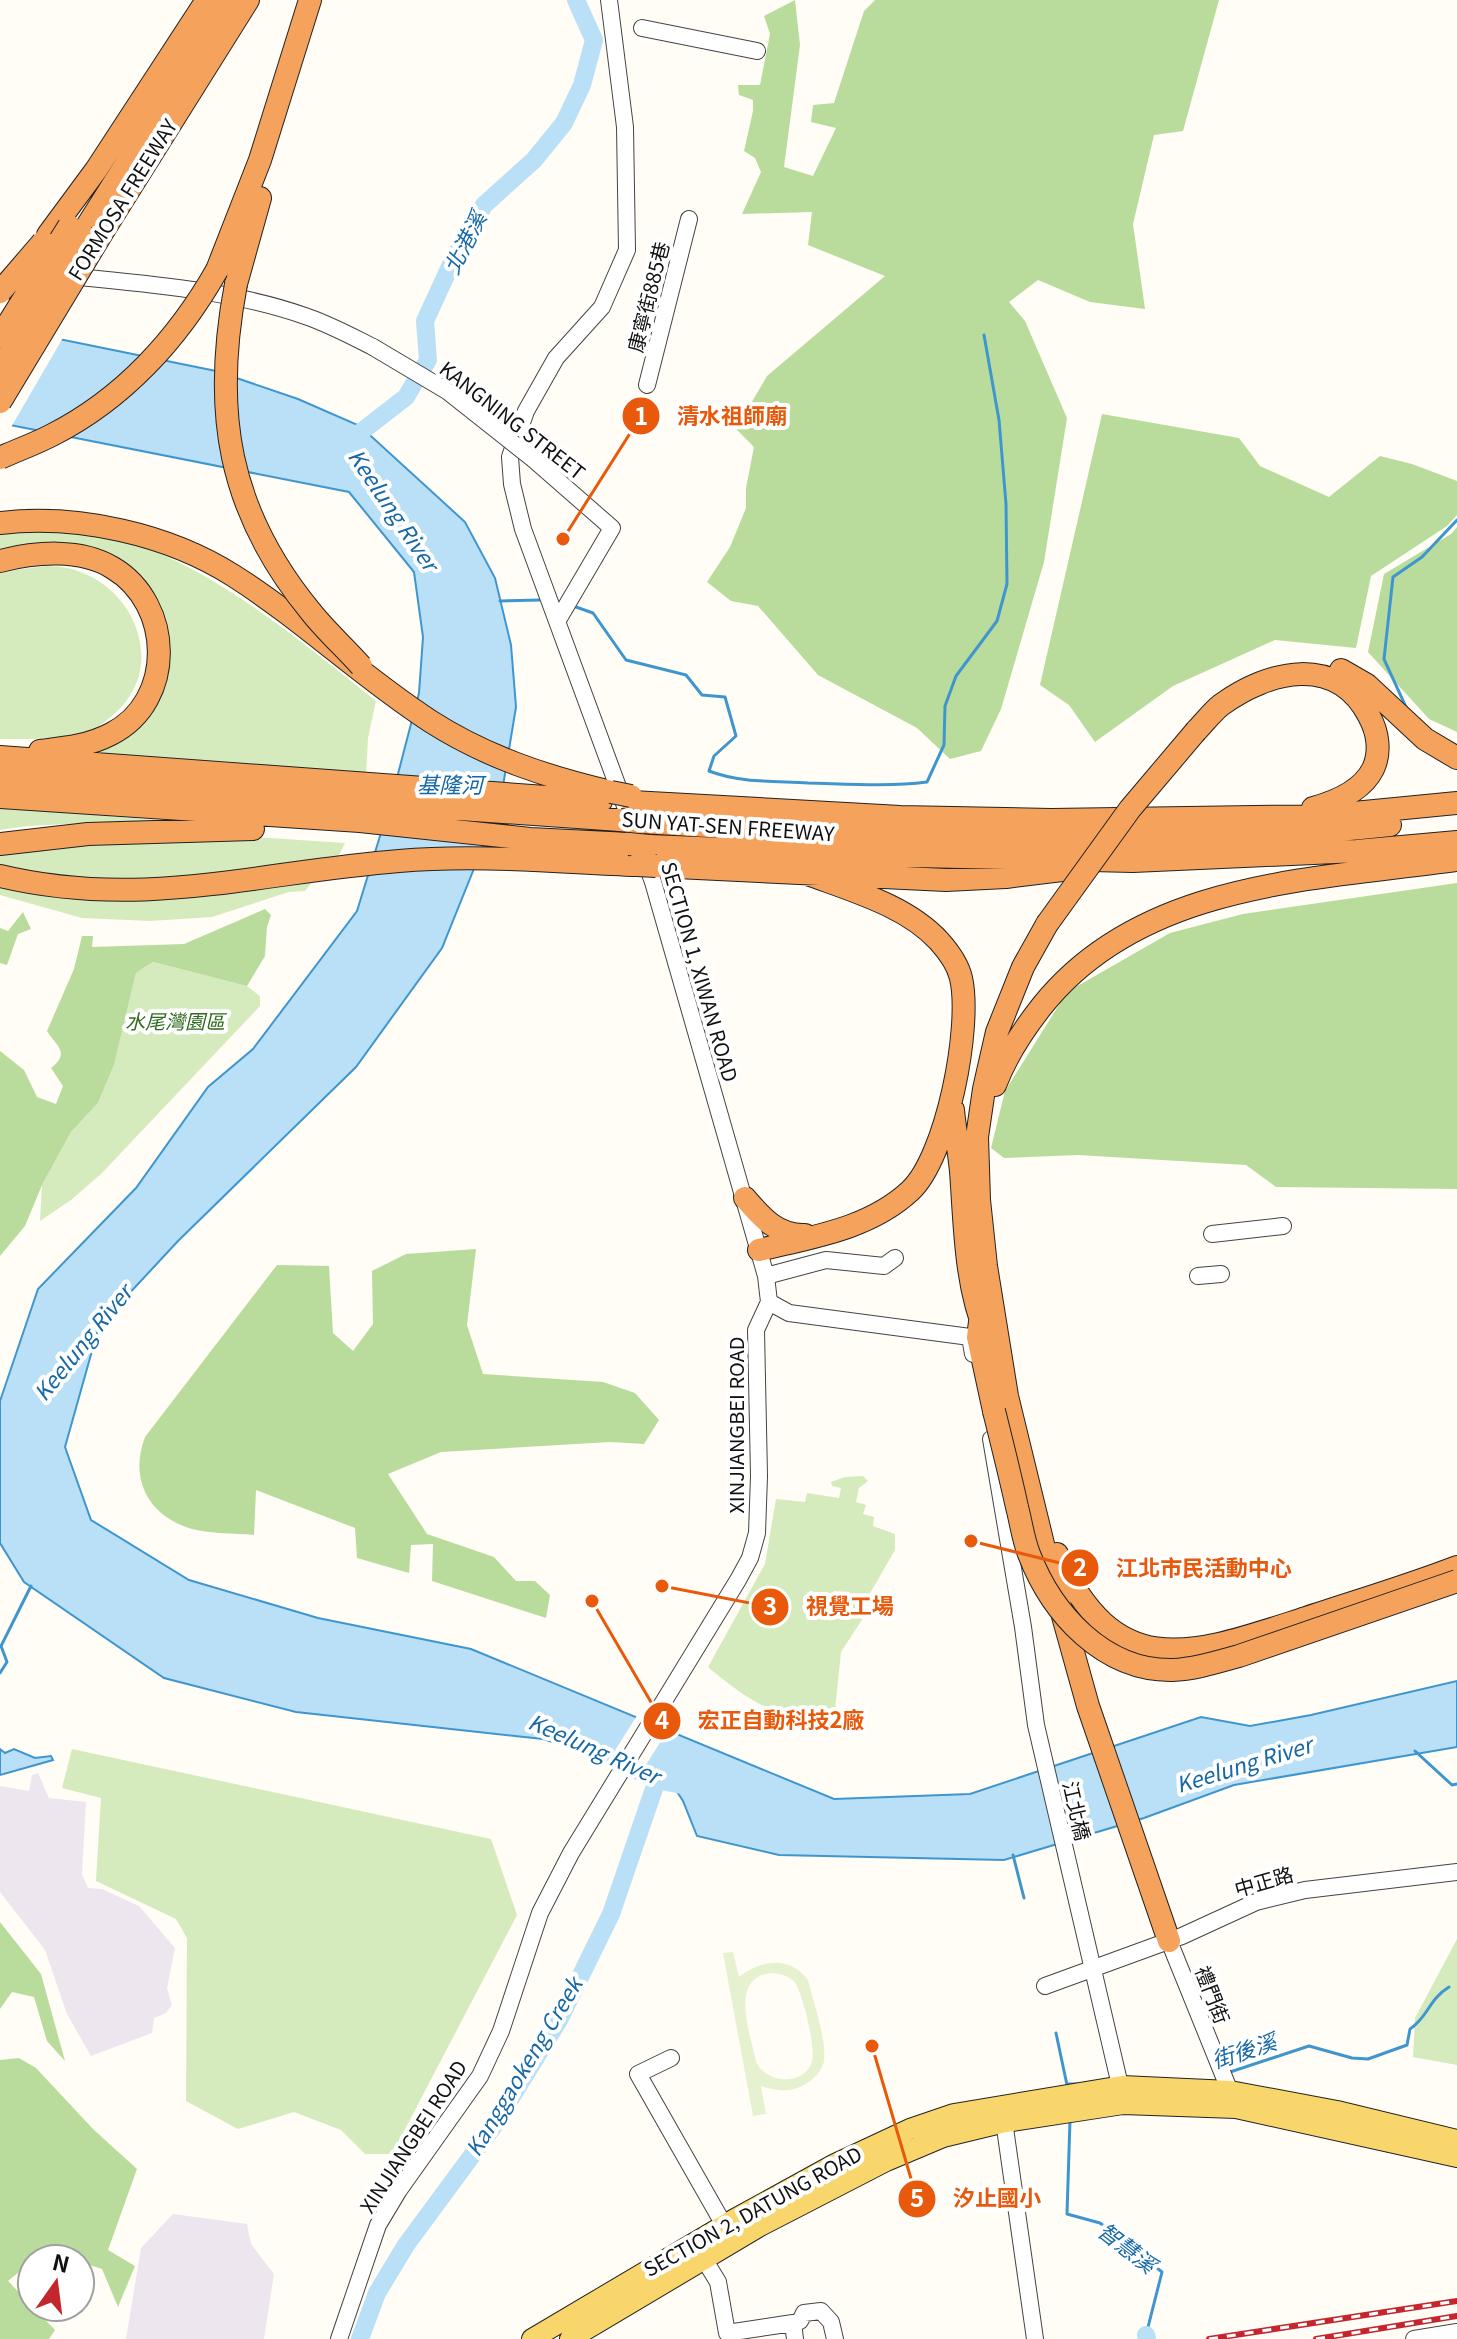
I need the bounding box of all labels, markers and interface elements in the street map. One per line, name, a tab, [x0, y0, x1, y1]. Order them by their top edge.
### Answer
street label: FORMOSA FREEWAY	[60, 113, 183, 285]
water label: 北港溪	[434, 203, 494, 279]
street label: 康寧街885巷	[620, 238, 675, 355]
street label: KANGNING STREET	[434, 354, 592, 486]
callout: 清水祖師廟	[621, 393, 803, 439]
text: 1	[634, 397, 648, 432]
text: 清水祖師廟	[677, 398, 787, 430]
water label: Keelung River	[342, 442, 449, 579]
water label: 基隆河	[417, 767, 487, 799]
street label: SUN YAT-SEN FREEWAY	[621, 804, 836, 847]
street label: SECTION 1, XIWAN ROAD	[655, 858, 746, 1085]
park label: 水尾灣園區	[125, 1006, 228, 1035]
water label: Keelung River	[25, 1274, 140, 1407]
street label: XINJIANGBEI ROAD	[721, 1336, 750, 1514]
callout: 江北市民活動中心	[1060, 1545, 1308, 1591]
text: 2	[1073, 1548, 1087, 1583]
text: 江北市民活動中心	[1116, 1550, 1292, 1582]
callout: 視覺工場	[750, 1584, 910, 1630]
text: 3	[763, 1587, 777, 1622]
text: 視覺工場	[806, 1588, 894, 1620]
callout: 宏正自動科技2廠	[642, 1698, 881, 1744]
text: 4	[655, 1701, 669, 1736]
text: 宏正自動科技2廠	[698, 1702, 864, 1734]
water label: Keelung River	[524, 1704, 669, 1792]
water label: Keelung River	[1171, 1726, 1319, 1799]
street label: 江北橋	[1057, 1778, 1098, 1843]
street label: 中正路	[1231, 1858, 1296, 1903]
street label: 禮門街	[1189, 1961, 1238, 2028]
water label: Kanggaokeng Creek	[456, 1968, 590, 2161]
water label: 街後溪	[1207, 2023, 1283, 2075]
street label: XINJIANGBEI ROAD	[352, 2054, 473, 2218]
street label: SECTION 2, DATUNG ROAD	[638, 2139, 867, 2283]
callout: 汐止國小	[897, 2176, 1057, 2222]
text: 5	[910, 2179, 924, 2214]
text: 汐止國小	[953, 2180, 1041, 2212]
water label: 智慧溪	[1092, 2213, 1166, 2281]
north arrow	[16, 2243, 96, 2323]
text: N	[49, 2244, 73, 2279]

